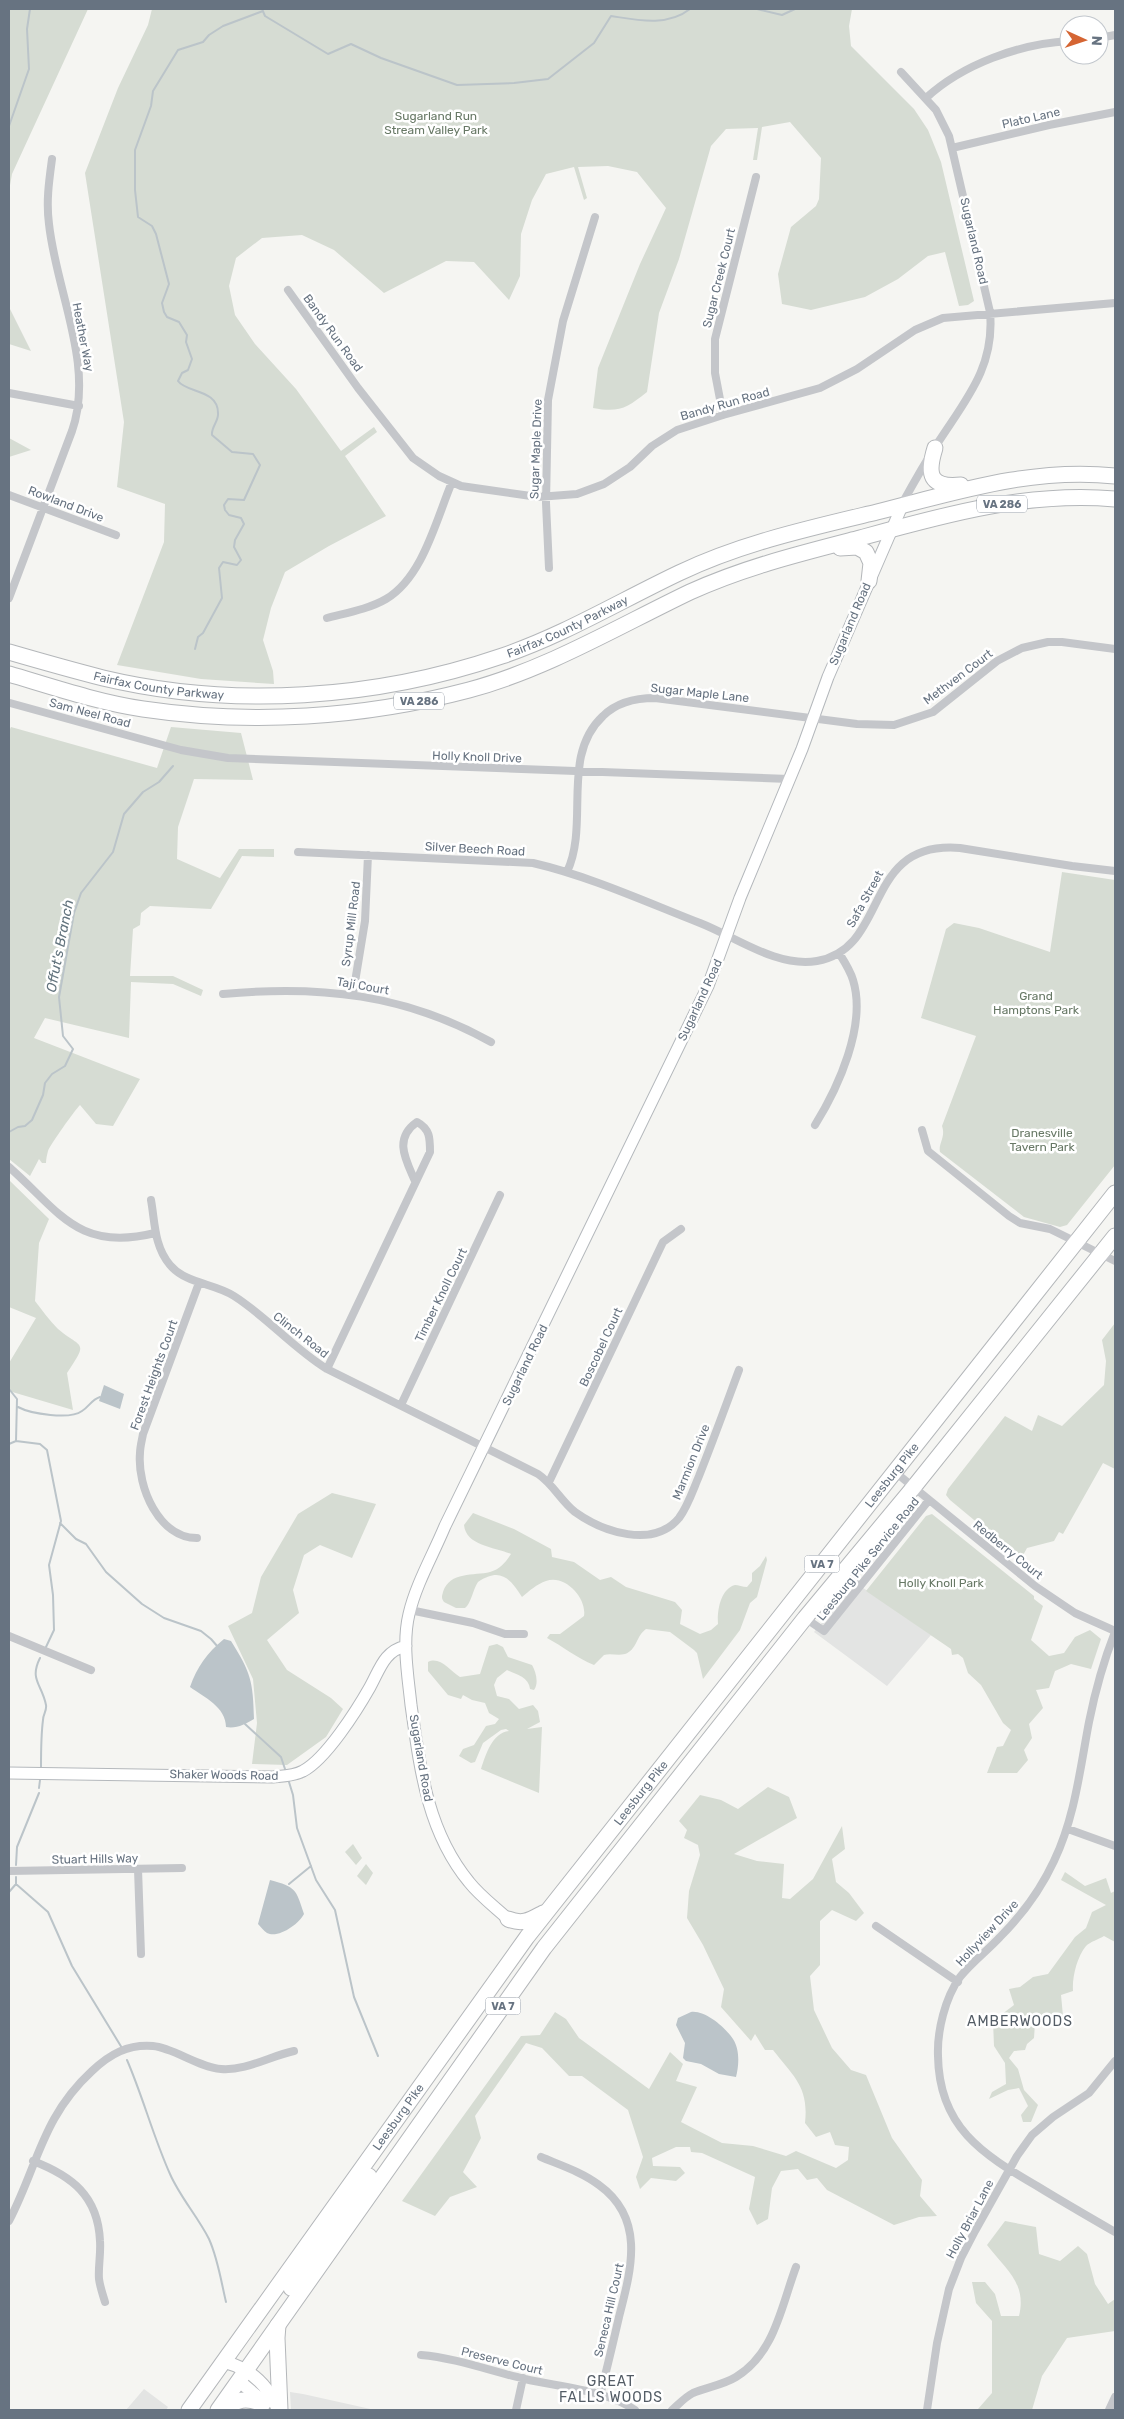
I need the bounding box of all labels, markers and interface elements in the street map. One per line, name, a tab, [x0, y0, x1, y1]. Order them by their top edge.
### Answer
north arrow	[1059, 15, 1109, 65]
text: N	[1088, 35, 1105, 46]
street label: Plato Lane	[1001, 104, 1062, 131]
park label: Sugarland Run Stream Valley Park	[384, 109, 489, 137]
street label: Sugarland Road	[957, 196, 991, 286]
street label: Sugar Creek Court	[700, 227, 738, 329]
street label: Bandy Run Road	[300, 292, 366, 374]
street label: Heather Way	[69, 301, 97, 373]
street label: Bandy Run Road	[679, 385, 771, 423]
street label: Sugar Maple Drive	[527, 398, 545, 499]
street label: Rowland Drive	[26, 483, 106, 525]
road number: VA 286	[977, 496, 1027, 512]
street label: Sugarland Road	[826, 581, 874, 667]
street label: Fairfax County Parkway	[505, 592, 631, 661]
street label: Methven Court	[921, 646, 995, 707]
street label: Fairfax County Parkway	[92, 669, 225, 702]
street label: Sugar Maple Lane	[650, 681, 750, 705]
road number: VA 286	[394, 692, 444, 709]
street label: Sam Neel Road	[48, 695, 132, 731]
street label: Holly Knoll Drive	[432, 748, 522, 766]
street label: Silver Beech Road	[424, 839, 526, 859]
street label: Safa Street	[844, 868, 886, 930]
street label: Syrup Mill Road	[339, 881, 363, 967]
water label: Offut's Branch	[43, 898, 77, 994]
street label: Sugarland Road	[675, 957, 725, 1043]
street label: Taji Court	[336, 975, 391, 998]
park label: Grand Hamptons Park	[993, 989, 1080, 1017]
park label: Dranesville Tavern Park	[1009, 1126, 1075, 1154]
street label: Timber Knoll Court	[412, 1245, 470, 1344]
street label: Boscobel Court	[577, 1305, 626, 1389]
street label: Clinch Road	[271, 1309, 331, 1361]
street label: Forest Heights Court	[128, 1318, 181, 1432]
street label: Sugarland Road	[499, 1322, 551, 1408]
street label: Marmion Drive	[669, 1422, 713, 1502]
street label: Leesburg Pike	[862, 1440, 922, 1510]
street label: Leesburg Pike Service Road	[814, 1495, 922, 1623]
street label: Redberry Court	[970, 1518, 1046, 1582]
road number: VA 7	[804, 1556, 840, 1572]
park label: Holly Knoll Park	[898, 1576, 985, 1590]
street label: Sugarland Road	[406, 1713, 436, 1803]
street label: Leesburg Pike	[611, 1758, 671, 1828]
street label: Shaker Woods Road	[169, 1767, 279, 1783]
street label: Stuart Hills Way	[51, 1851, 139, 1867]
street label: Hollyview Drive	[953, 1897, 1021, 1969]
road number: VA 7	[486, 1998, 520, 2014]
district label: AMBERWOODS	[967, 2013, 1073, 2030]
street label: Leesburg Pike	[370, 2081, 427, 2153]
street label: Holly Briar Lane	[943, 2177, 997, 2261]
street label: Seneca Hill Court	[591, 2261, 627, 2358]
street label: Preserve Court	[460, 2344, 545, 2378]
district label: GREAT FALLS WOODS	[559, 2373, 663, 2406]

